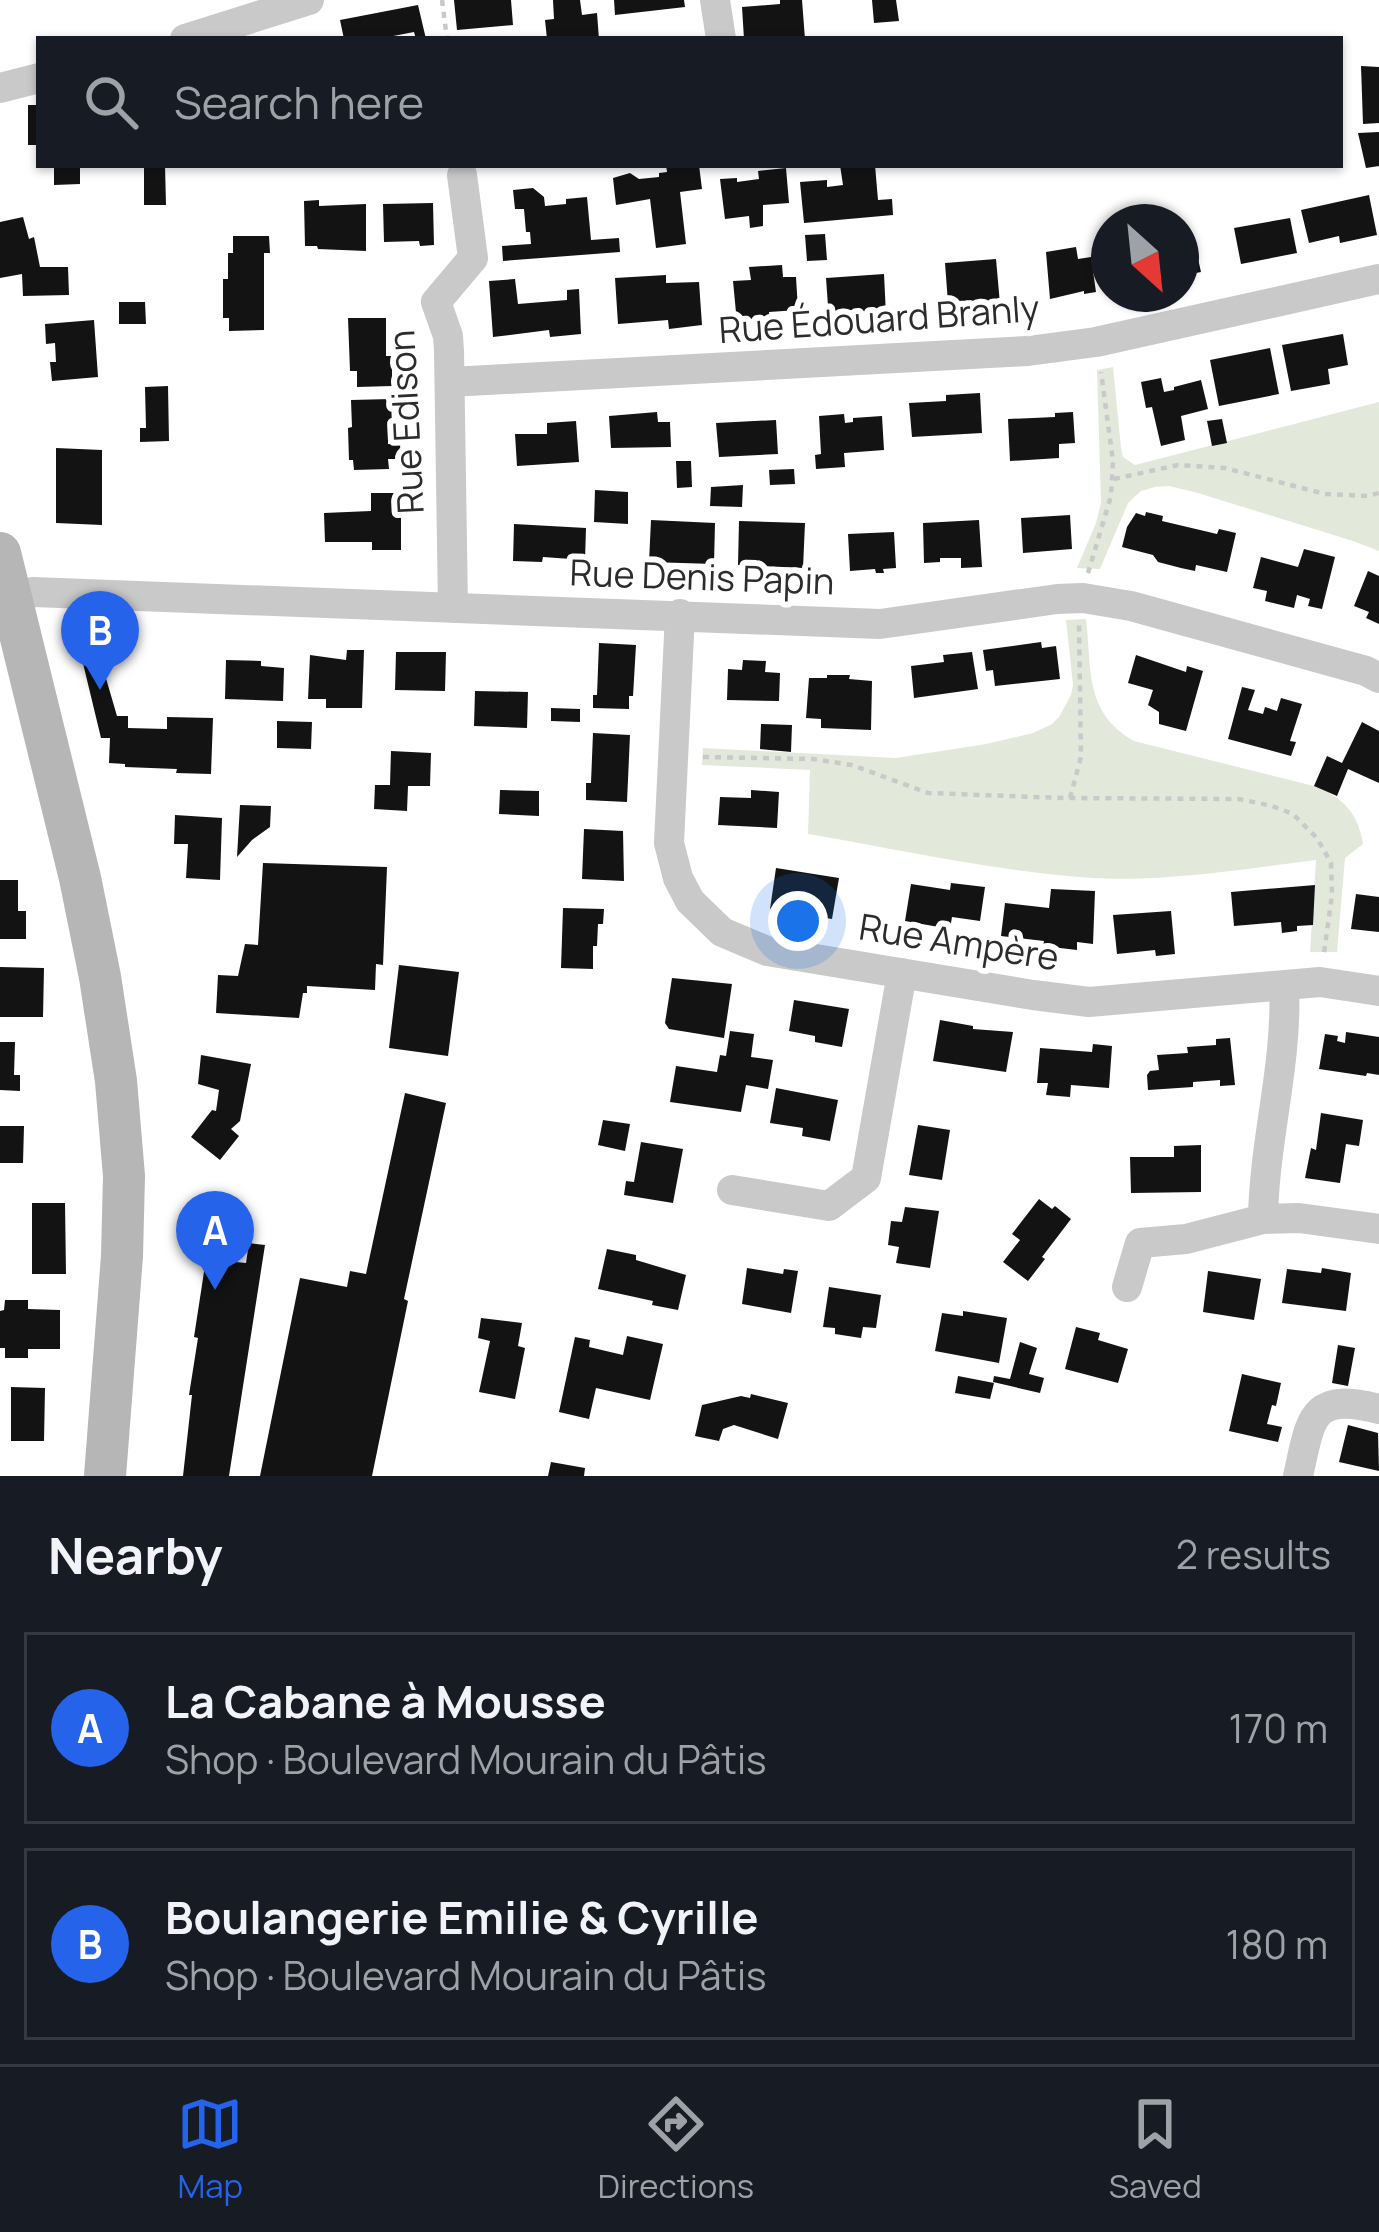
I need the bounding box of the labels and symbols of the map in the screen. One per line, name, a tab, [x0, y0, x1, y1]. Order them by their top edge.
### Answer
north arrow	[1091, 204, 1199, 312]
street label: Rue Édouard Branly	[717, 283, 1041, 354]
street label: Rue Edison	[376, 329, 435, 515]
street label: Rue Denis Papin	[569, 547, 835, 606]
pin: B	[61, 591, 139, 690]
your location	[768, 891, 828, 951]
street label: Rue Ampère	[856, 902, 1063, 981]
pin: A	[176, 1191, 254, 1290]

